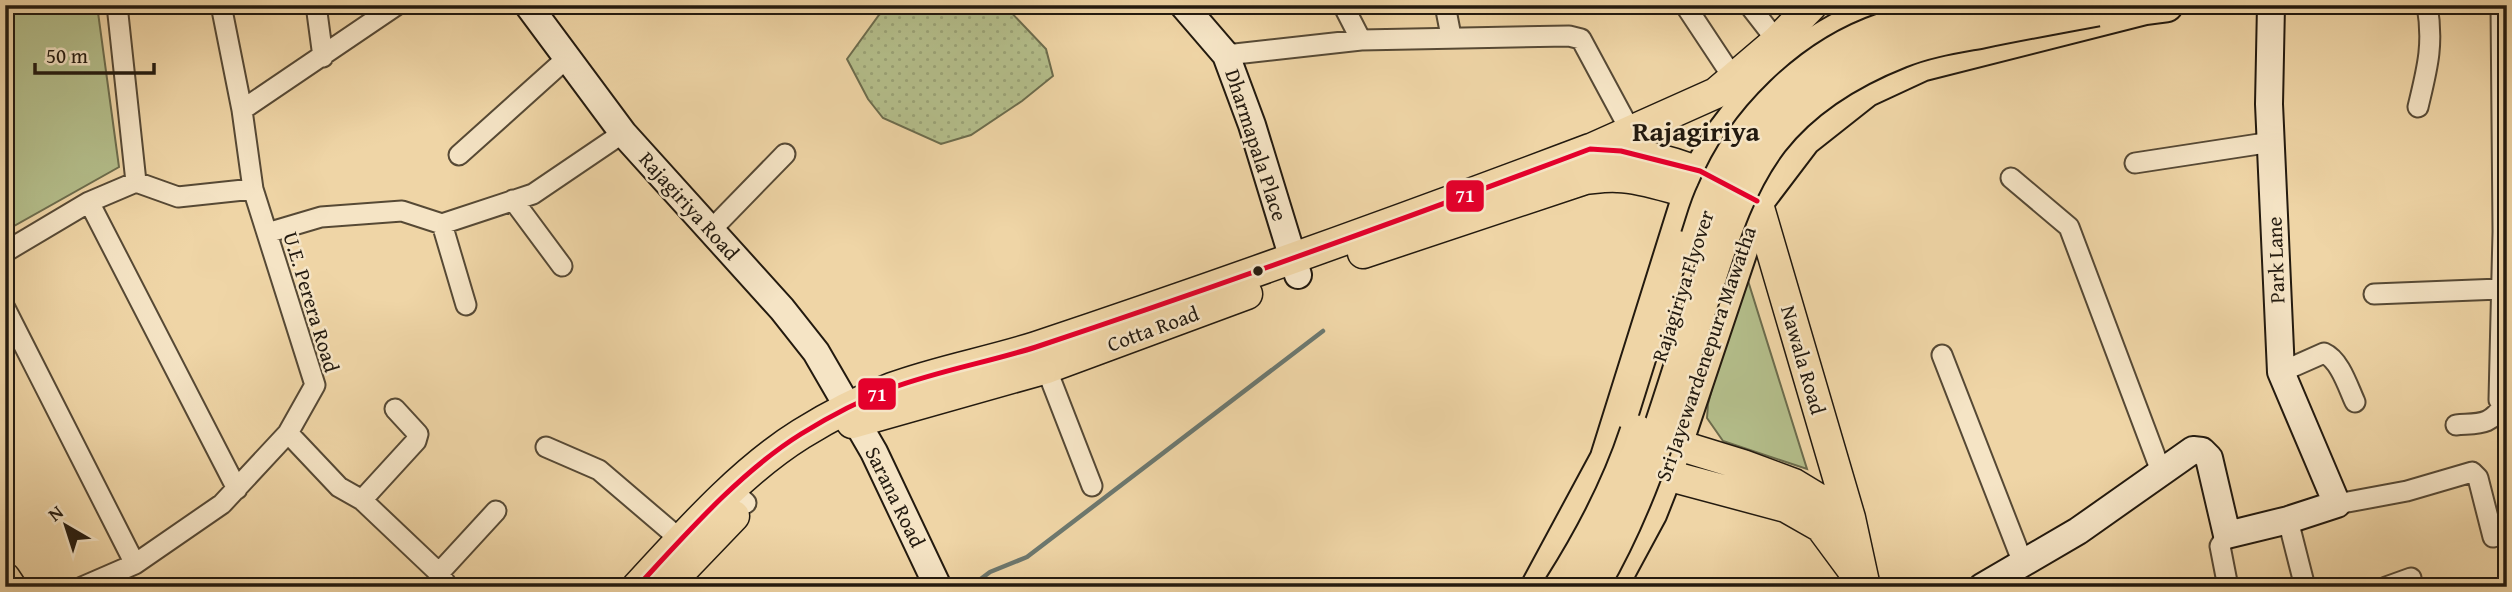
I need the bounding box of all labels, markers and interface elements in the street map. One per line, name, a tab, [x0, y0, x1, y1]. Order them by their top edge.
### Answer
scale bar	[35, 32, 154, 76]
text: 50 m	[46, 40, 88, 71]
street label: Dharmapala Place	[1217, 65, 1296, 225]
district label: Rajagiriya	[1632, 110, 1760, 151]
street label: Rajagiriya Road	[632, 144, 747, 268]
line badge: 71	[1445, 179, 1485, 213]
text: 71	[1455, 181, 1475, 209]
street label: Rajagiriya Flyover	[1643, 206, 1722, 366]
street label: Park Lane	[2258, 216, 2293, 304]
street label: Sri Jayewardenepura Mawatha	[1647, 222, 1764, 485]
street label: U.E. Perera Road	[275, 228, 348, 377]
unlabelled marker	[1251, 264, 1265, 278]
street label: Cotta Road	[1103, 297, 1204, 359]
street label: Nawala Road	[1773, 302, 1834, 419]
line badge: 71	[857, 377, 897, 411]
text: 71	[867, 380, 887, 408]
street label: Sarana Road	[858, 441, 934, 553]
north arrow	[32, 490, 102, 560]
text: N	[42, 498, 69, 528]

